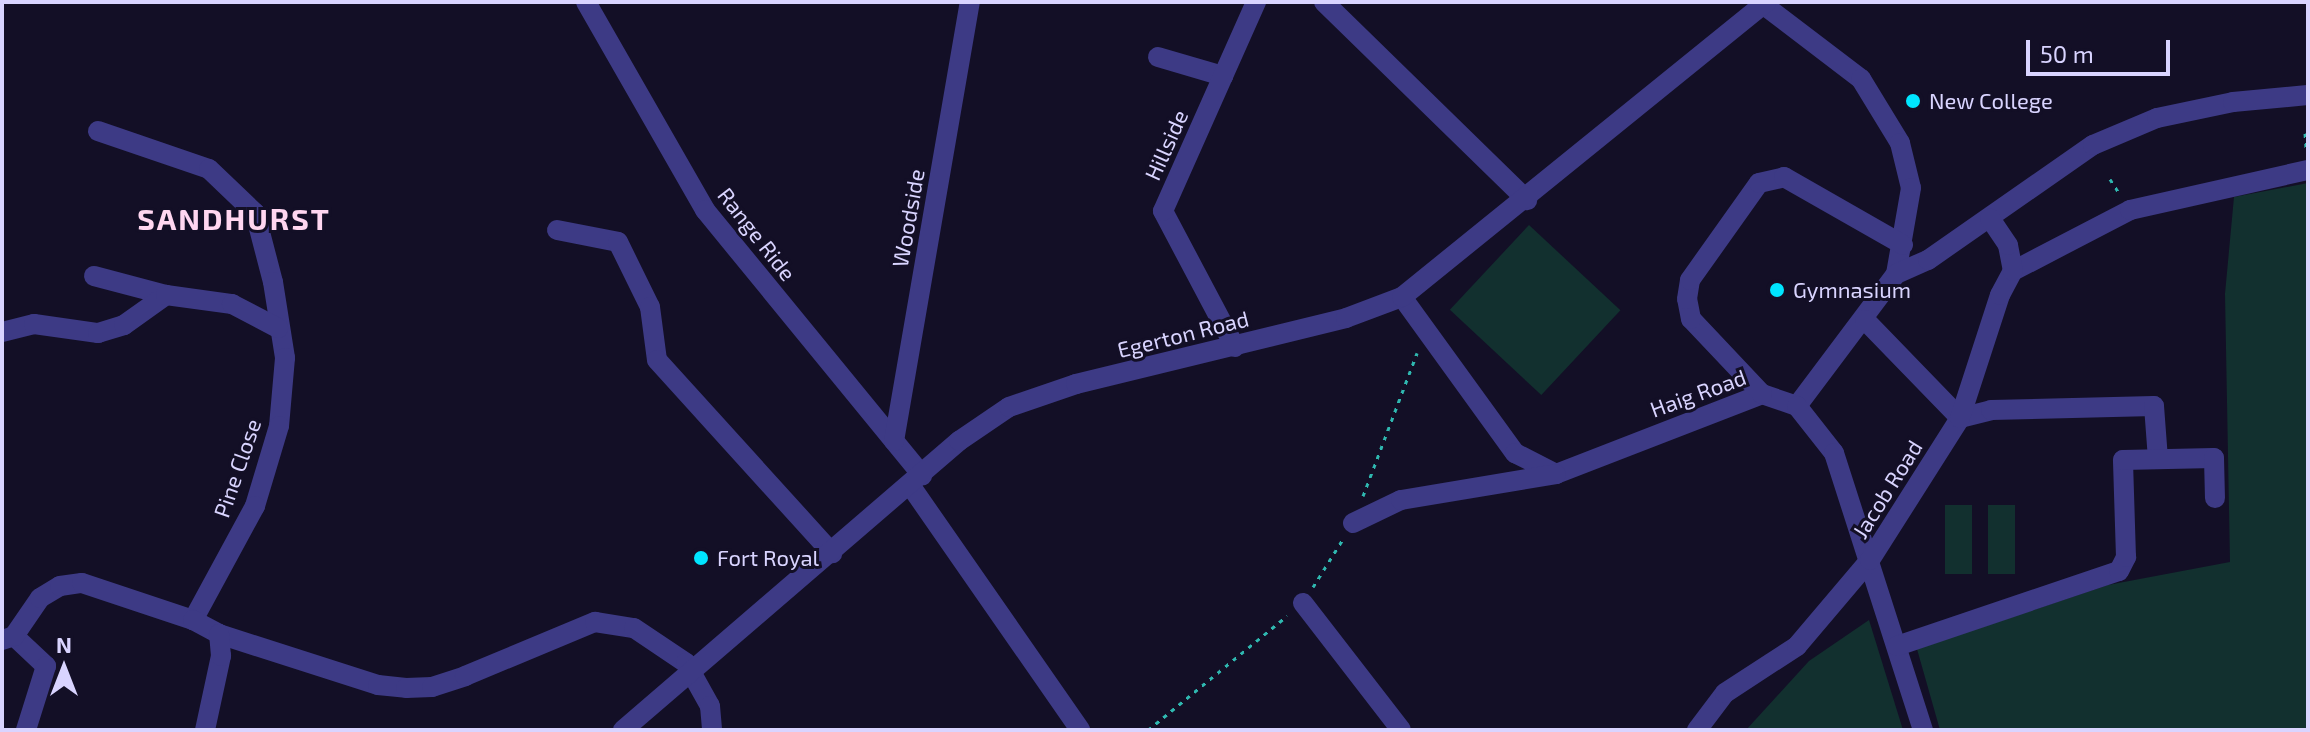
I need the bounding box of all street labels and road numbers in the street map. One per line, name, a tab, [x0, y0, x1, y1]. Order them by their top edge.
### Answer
street label: Hillside	[1139, 106, 1193, 184]
street label: Woodside	[886, 167, 930, 269]
street label: Range Ride	[712, 182, 802, 286]
street label: Egerton Road	[1115, 305, 1251, 363]
street label: Haig Road	[1646, 363, 1750, 423]
street label: Pine Close	[208, 415, 266, 521]
street label: Jacob Road	[1846, 435, 1928, 543]

